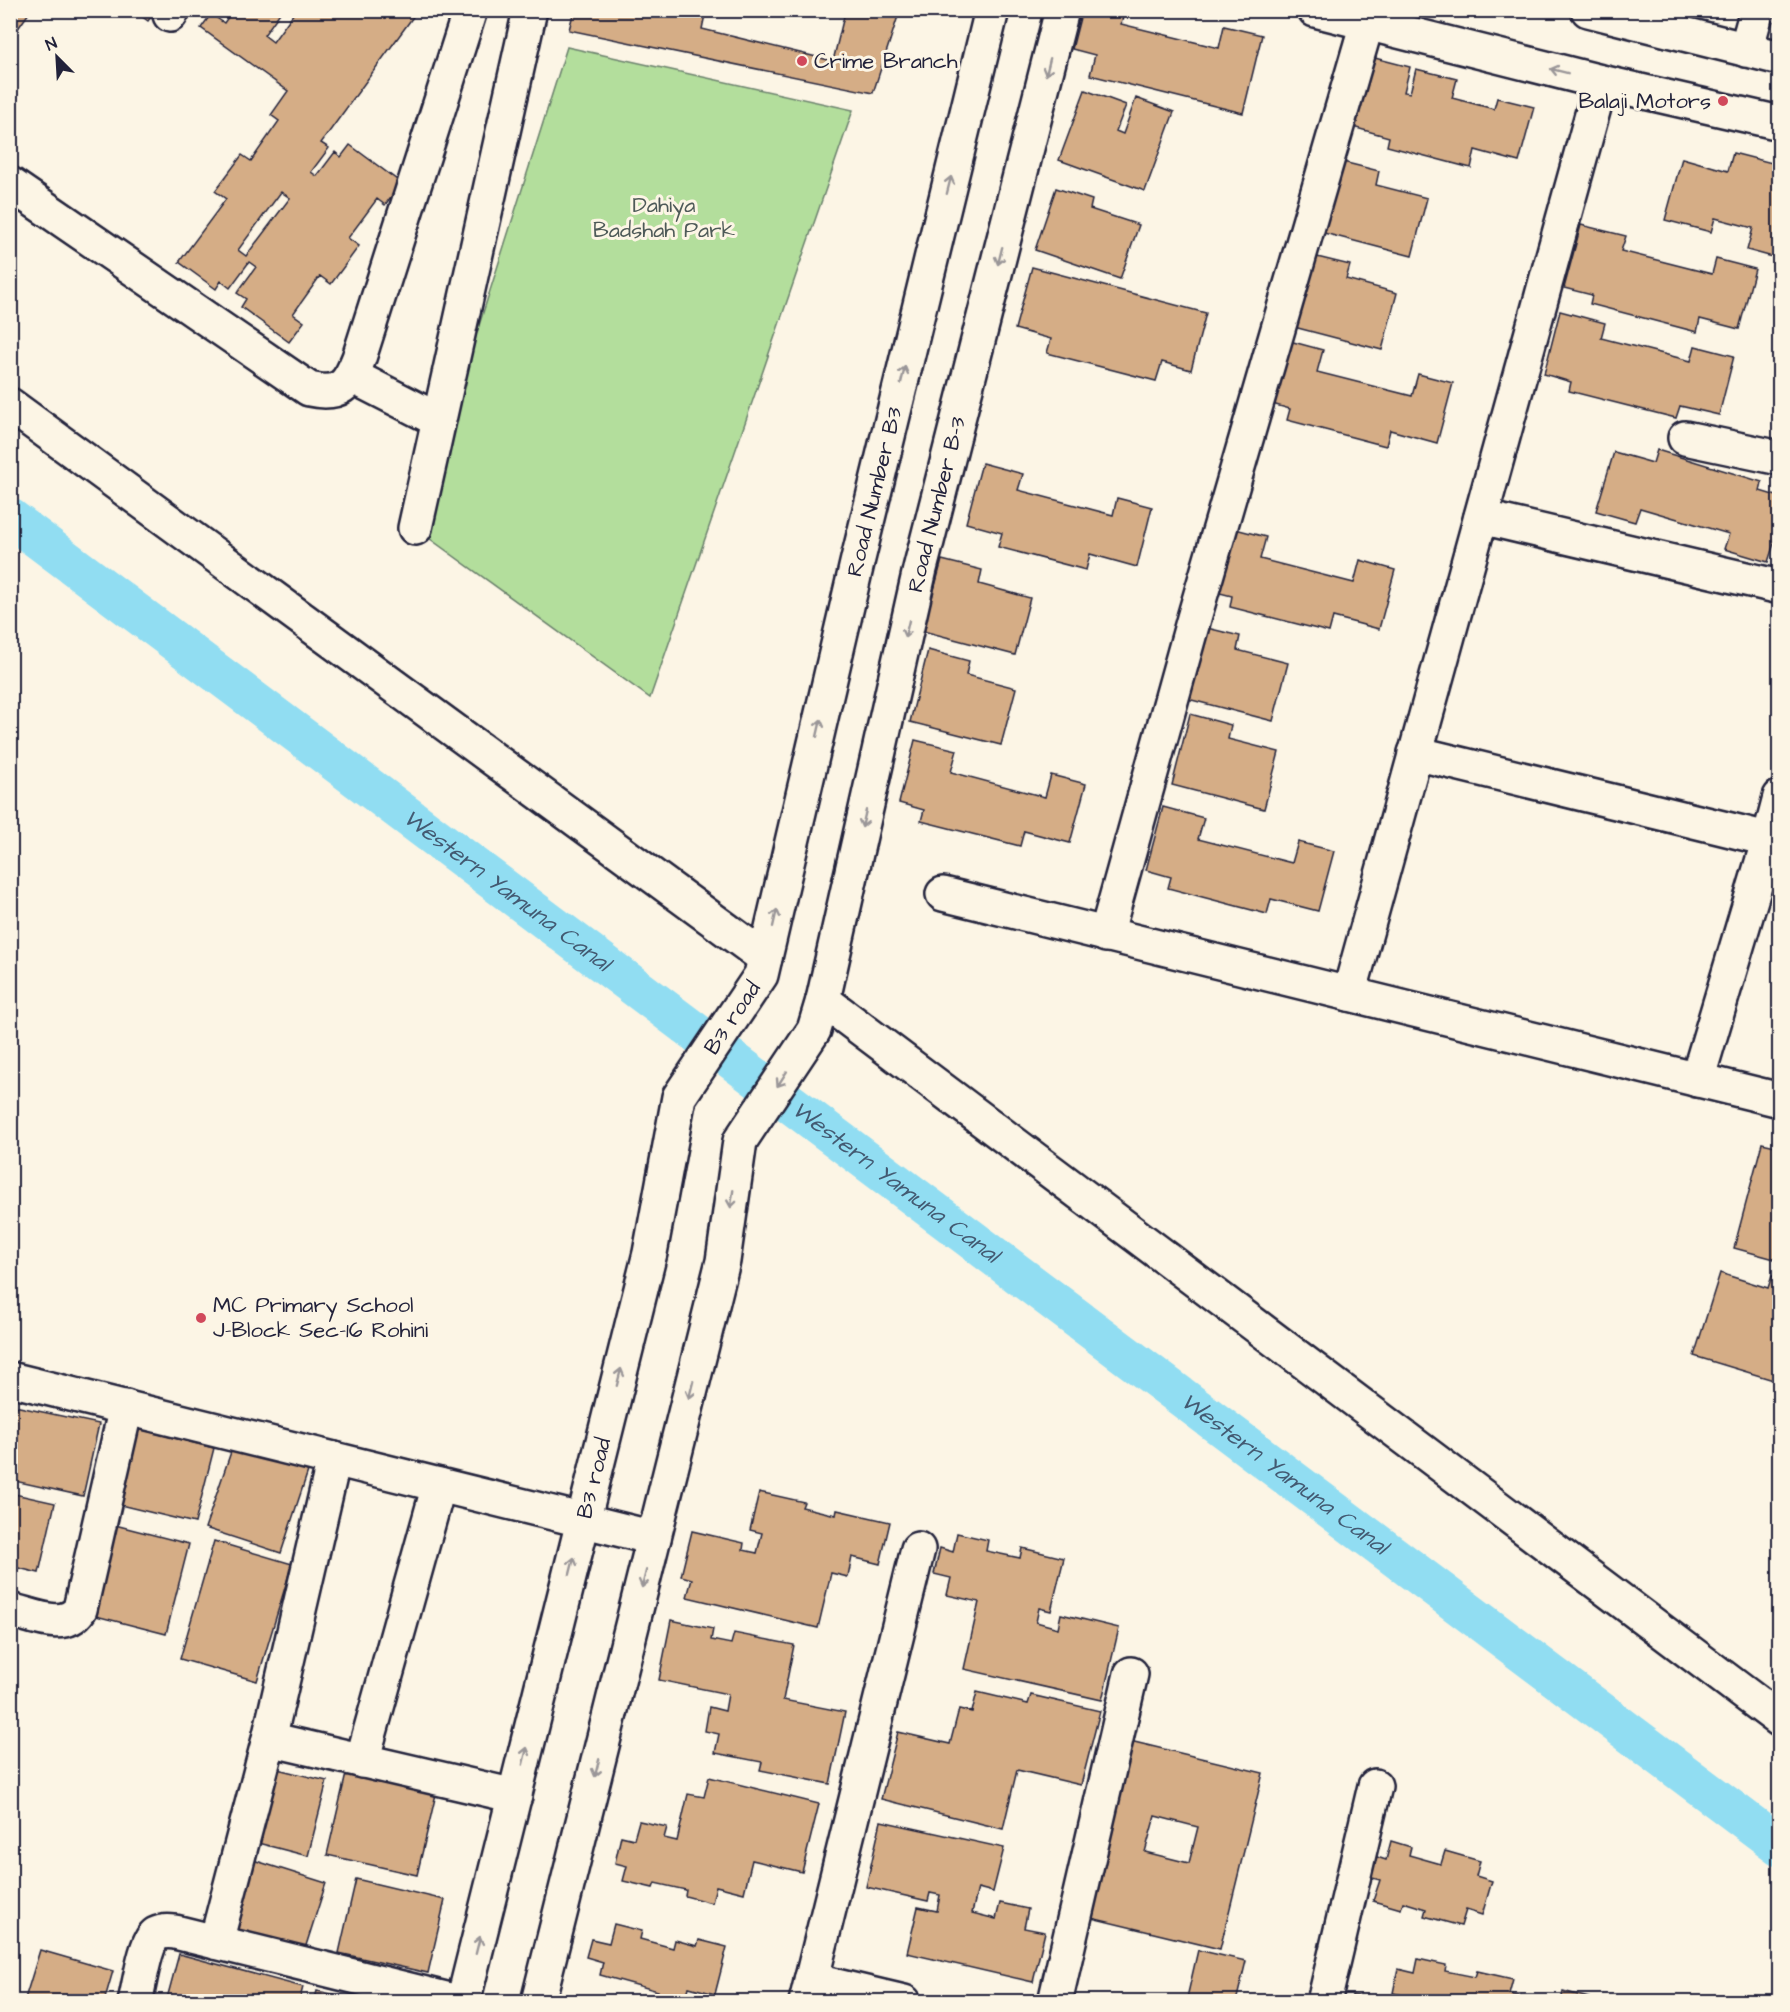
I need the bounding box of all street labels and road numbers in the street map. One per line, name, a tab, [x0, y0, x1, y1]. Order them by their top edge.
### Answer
street label: Road Number B3	[839, 404, 910, 580]
street label: Road Number B-3	[900, 413, 974, 595]
street label: B3 road	[696, 975, 768, 1061]
street label: B3 road	[569, 1434, 619, 1522]

